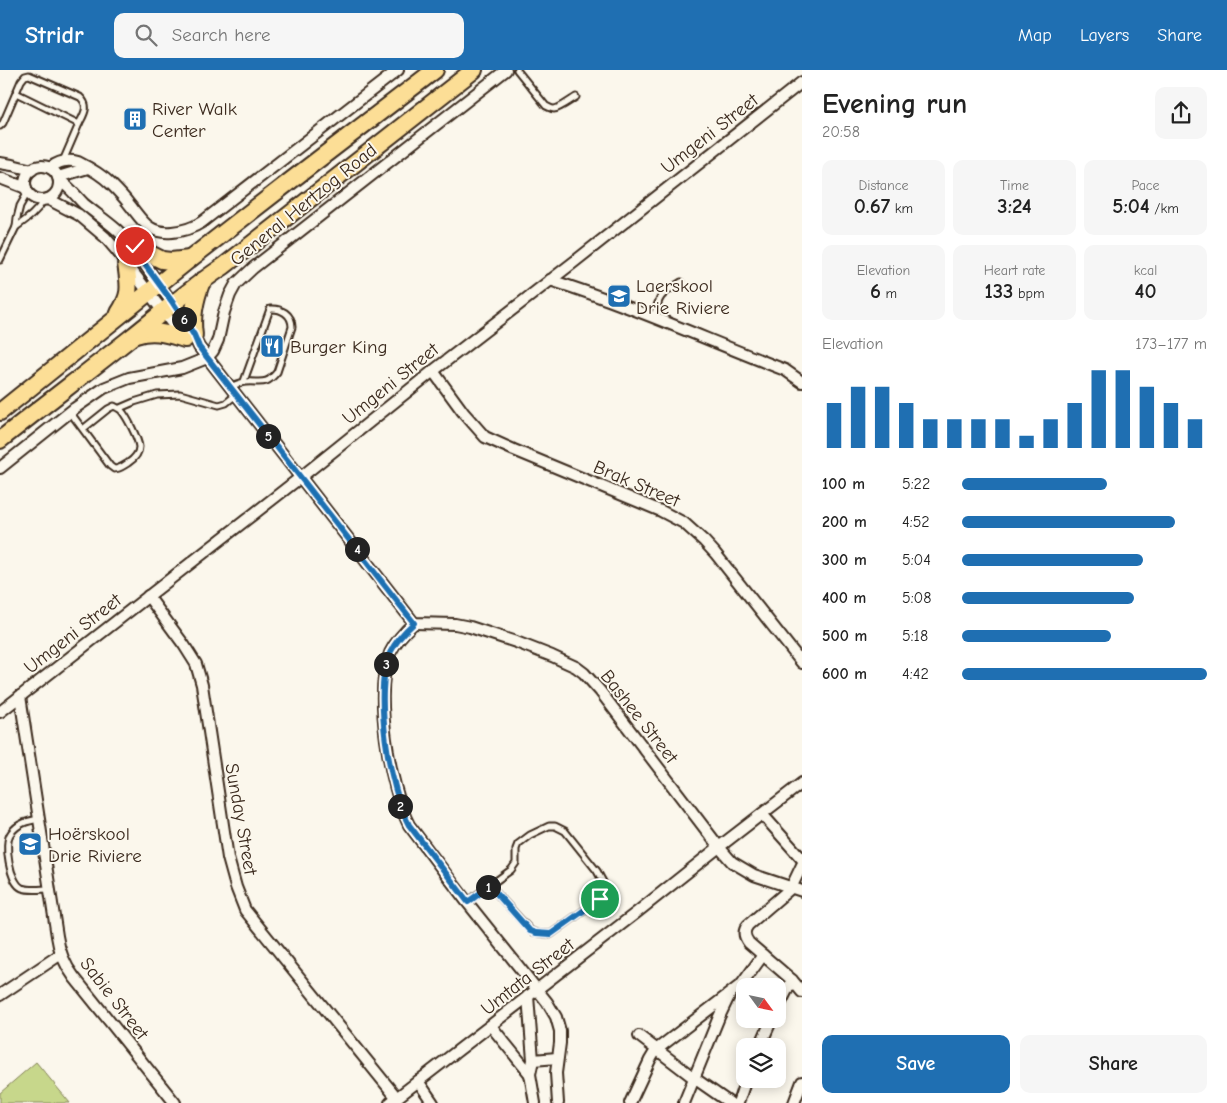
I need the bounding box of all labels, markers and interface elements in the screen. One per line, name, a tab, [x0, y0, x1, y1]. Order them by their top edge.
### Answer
search box	[114, 13, 464, 58]
text: Stridr	[25, 21, 84, 49]
icon: search	[132, 21, 160, 49]
text: Search here	[172, 24, 271, 46]
text: Map	[1018, 25, 1052, 46]
text: Layers	[1080, 25, 1129, 46]
text: Share	[1157, 25, 1202, 46]
button: share	[1155, 87, 1207, 139]
text: Evening run	[822, 88, 967, 120]
street label: Umgeni Street	[657, 89, 763, 179]
place label: River Walk Center	[152, 98, 238, 142]
building icon: River Walk Center	[122, 106, 148, 132]
text: 20:58	[822, 123, 860, 141]
street label: General Hertzog Road	[226, 139, 381, 271]
text: Distance	[858, 177, 909, 194]
text: Time	[1000, 177, 1029, 194]
text: Pace	[1131, 177, 1160, 194]
text: 0.67	[854, 194, 890, 218]
text: 3:24	[997, 194, 1032, 218]
text: 5:04	[1112, 194, 1150, 218]
text: km	[890, 200, 913, 217]
text: /km	[1150, 200, 1179, 217]
pin	[114, 225, 156, 267]
icon: check	[121, 232, 149, 260]
text: Elevation	[857, 262, 910, 279]
text: Heart rate	[984, 262, 1045, 279]
text: kcal	[1134, 262, 1157, 279]
place label: Laerskool Drie Riviere	[636, 275, 730, 319]
text: 6	[870, 279, 881, 303]
text: 133	[984, 279, 1013, 303]
text: 40	[1135, 279, 1156, 303]
school or university icon: Laerskool Drie Riviere	[606, 283, 632, 309]
text: m	[881, 285, 897, 302]
text: bpm	[1013, 285, 1045, 302]
pin: 6	[172, 306, 196, 332]
text: 6	[181, 311, 188, 328]
restaurant icon: Burger King	[259, 333, 285, 359]
text: Elevation	[822, 335, 883, 353]
text: 173–177 m	[1135, 335, 1207, 353]
place label: Burger King	[290, 336, 387, 358]
street label: Umgeni Street	[338, 338, 444, 429]
pin: 5	[256, 424, 280, 448]
text: 5	[265, 428, 272, 445]
street label: Brak Street	[590, 456, 684, 512]
text: 100 m	[822, 475, 865, 493]
text: 5:22	[902, 475, 930, 493]
text: 200 m	[822, 513, 867, 531]
text: 4:52	[902, 513, 930, 531]
pin: 4	[344, 536, 370, 562]
text: 4	[354, 541, 361, 558]
text: 300 m	[822, 551, 867, 569]
text: 5:04	[902, 551, 931, 569]
street label: Umgeni Street	[20, 589, 126, 679]
text: 400 m	[822, 589, 866, 607]
text: 5:08	[902, 589, 932, 607]
text: 500 m	[822, 627, 867, 645]
text: 5:18	[902, 627, 928, 645]
pin: 3	[374, 652, 398, 676]
text: 3	[383, 656, 390, 673]
street label: Bashee Street	[596, 665, 683, 768]
text: 600 m	[822, 665, 867, 683]
text: 4:42	[902, 665, 929, 683]
street label: Sunday Street	[220, 762, 262, 877]
pin: 2	[388, 794, 412, 818]
text: 2	[397, 798, 404, 815]
place label: Hoërskool Drie Riviere	[48, 823, 142, 867]
school or university icon: Hoërskool Drie Riviere	[17, 831, 43, 857]
pin: 1	[476, 874, 500, 900]
pin	[579, 878, 621, 920]
text: 1	[486, 879, 491, 896]
icon: arrive	[586, 885, 614, 913]
street label: Umtata Street	[477, 933, 579, 1020]
street label: Sabie Street	[75, 953, 153, 1045]
north arrow	[736, 978, 786, 1028]
map controls	[736, 978, 786, 1088]
button: Save	[822, 1035, 1010, 1093]
button: Share	[1020, 1035, 1207, 1093]
button: layers	[736, 1038, 786, 1088]

